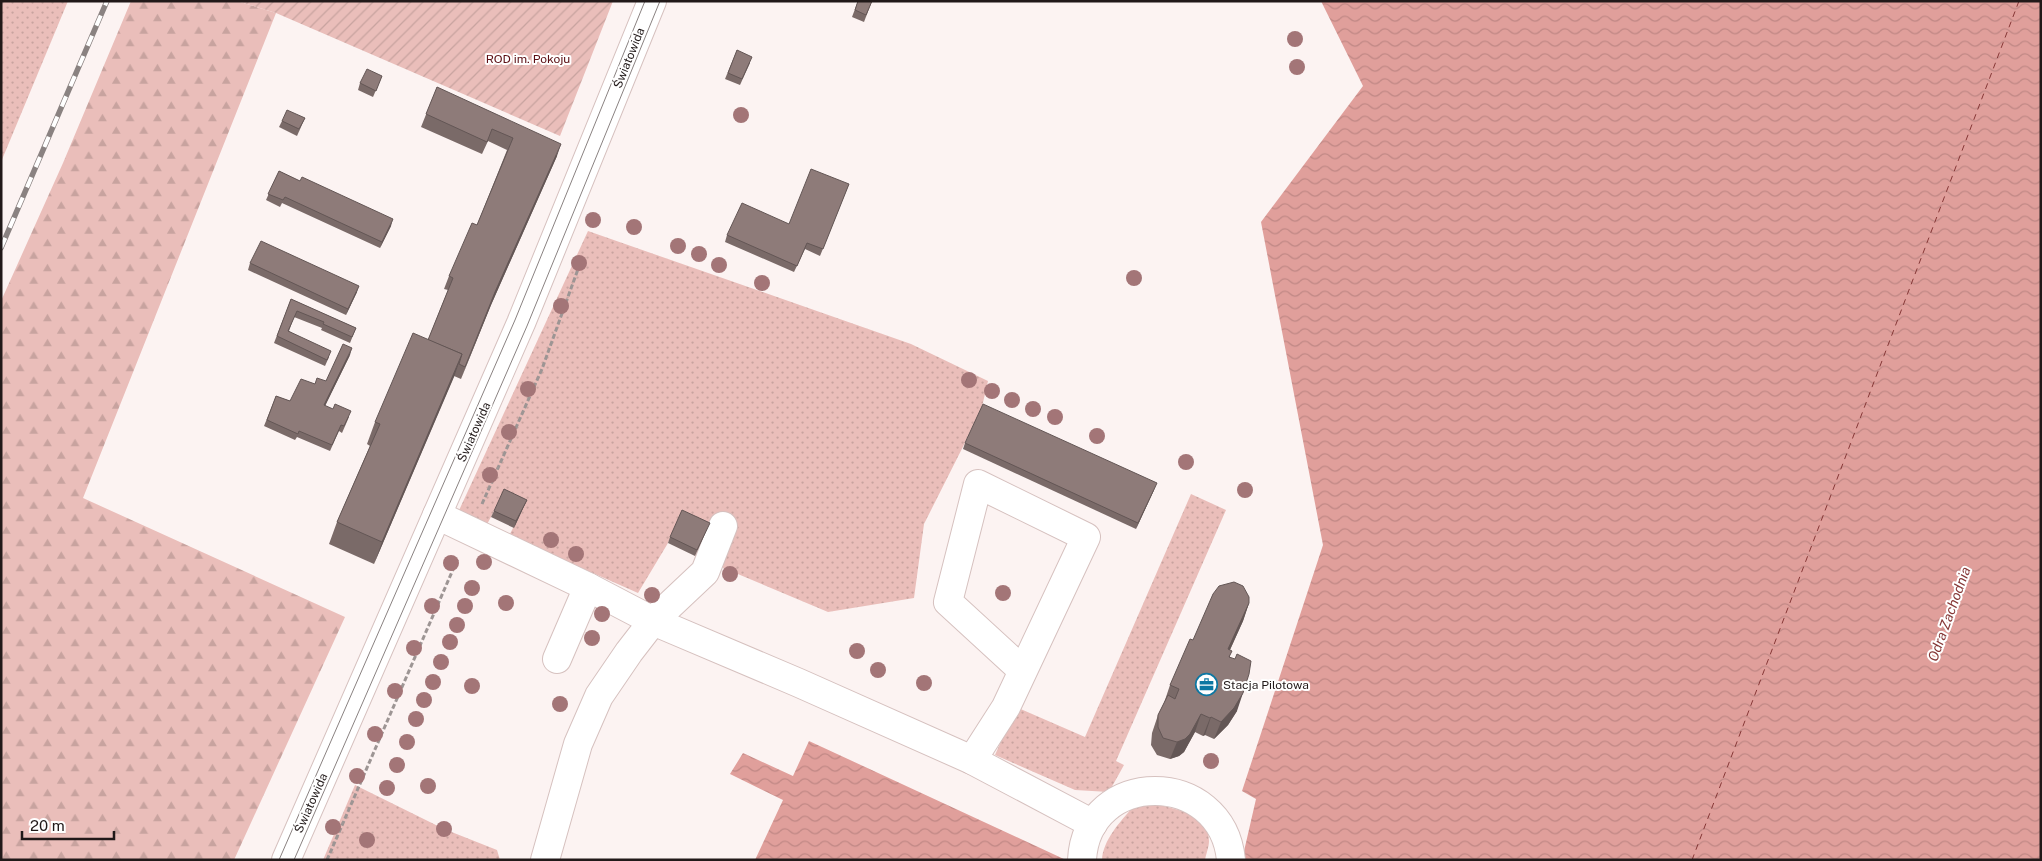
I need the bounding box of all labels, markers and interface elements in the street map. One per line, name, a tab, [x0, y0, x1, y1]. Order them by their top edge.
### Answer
street label: Światowida	[610, 26, 648, 90]
park label: ROD im. Pokoju	[486, 52, 570, 66]
street label: Światowida	[455, 400, 493, 464]
water label: Odra Zachodnia	[1924, 564, 1974, 664]
office icon: Stacja Pilotowa	[1195, 673, 1219, 697]
place label: Stacja Pilotowa	[1223, 678, 1309, 692]
street label: Światowida	[292, 771, 330, 835]
scale bar	[22, 808, 115, 840]
text: 20 m	[30, 817, 65, 834]

